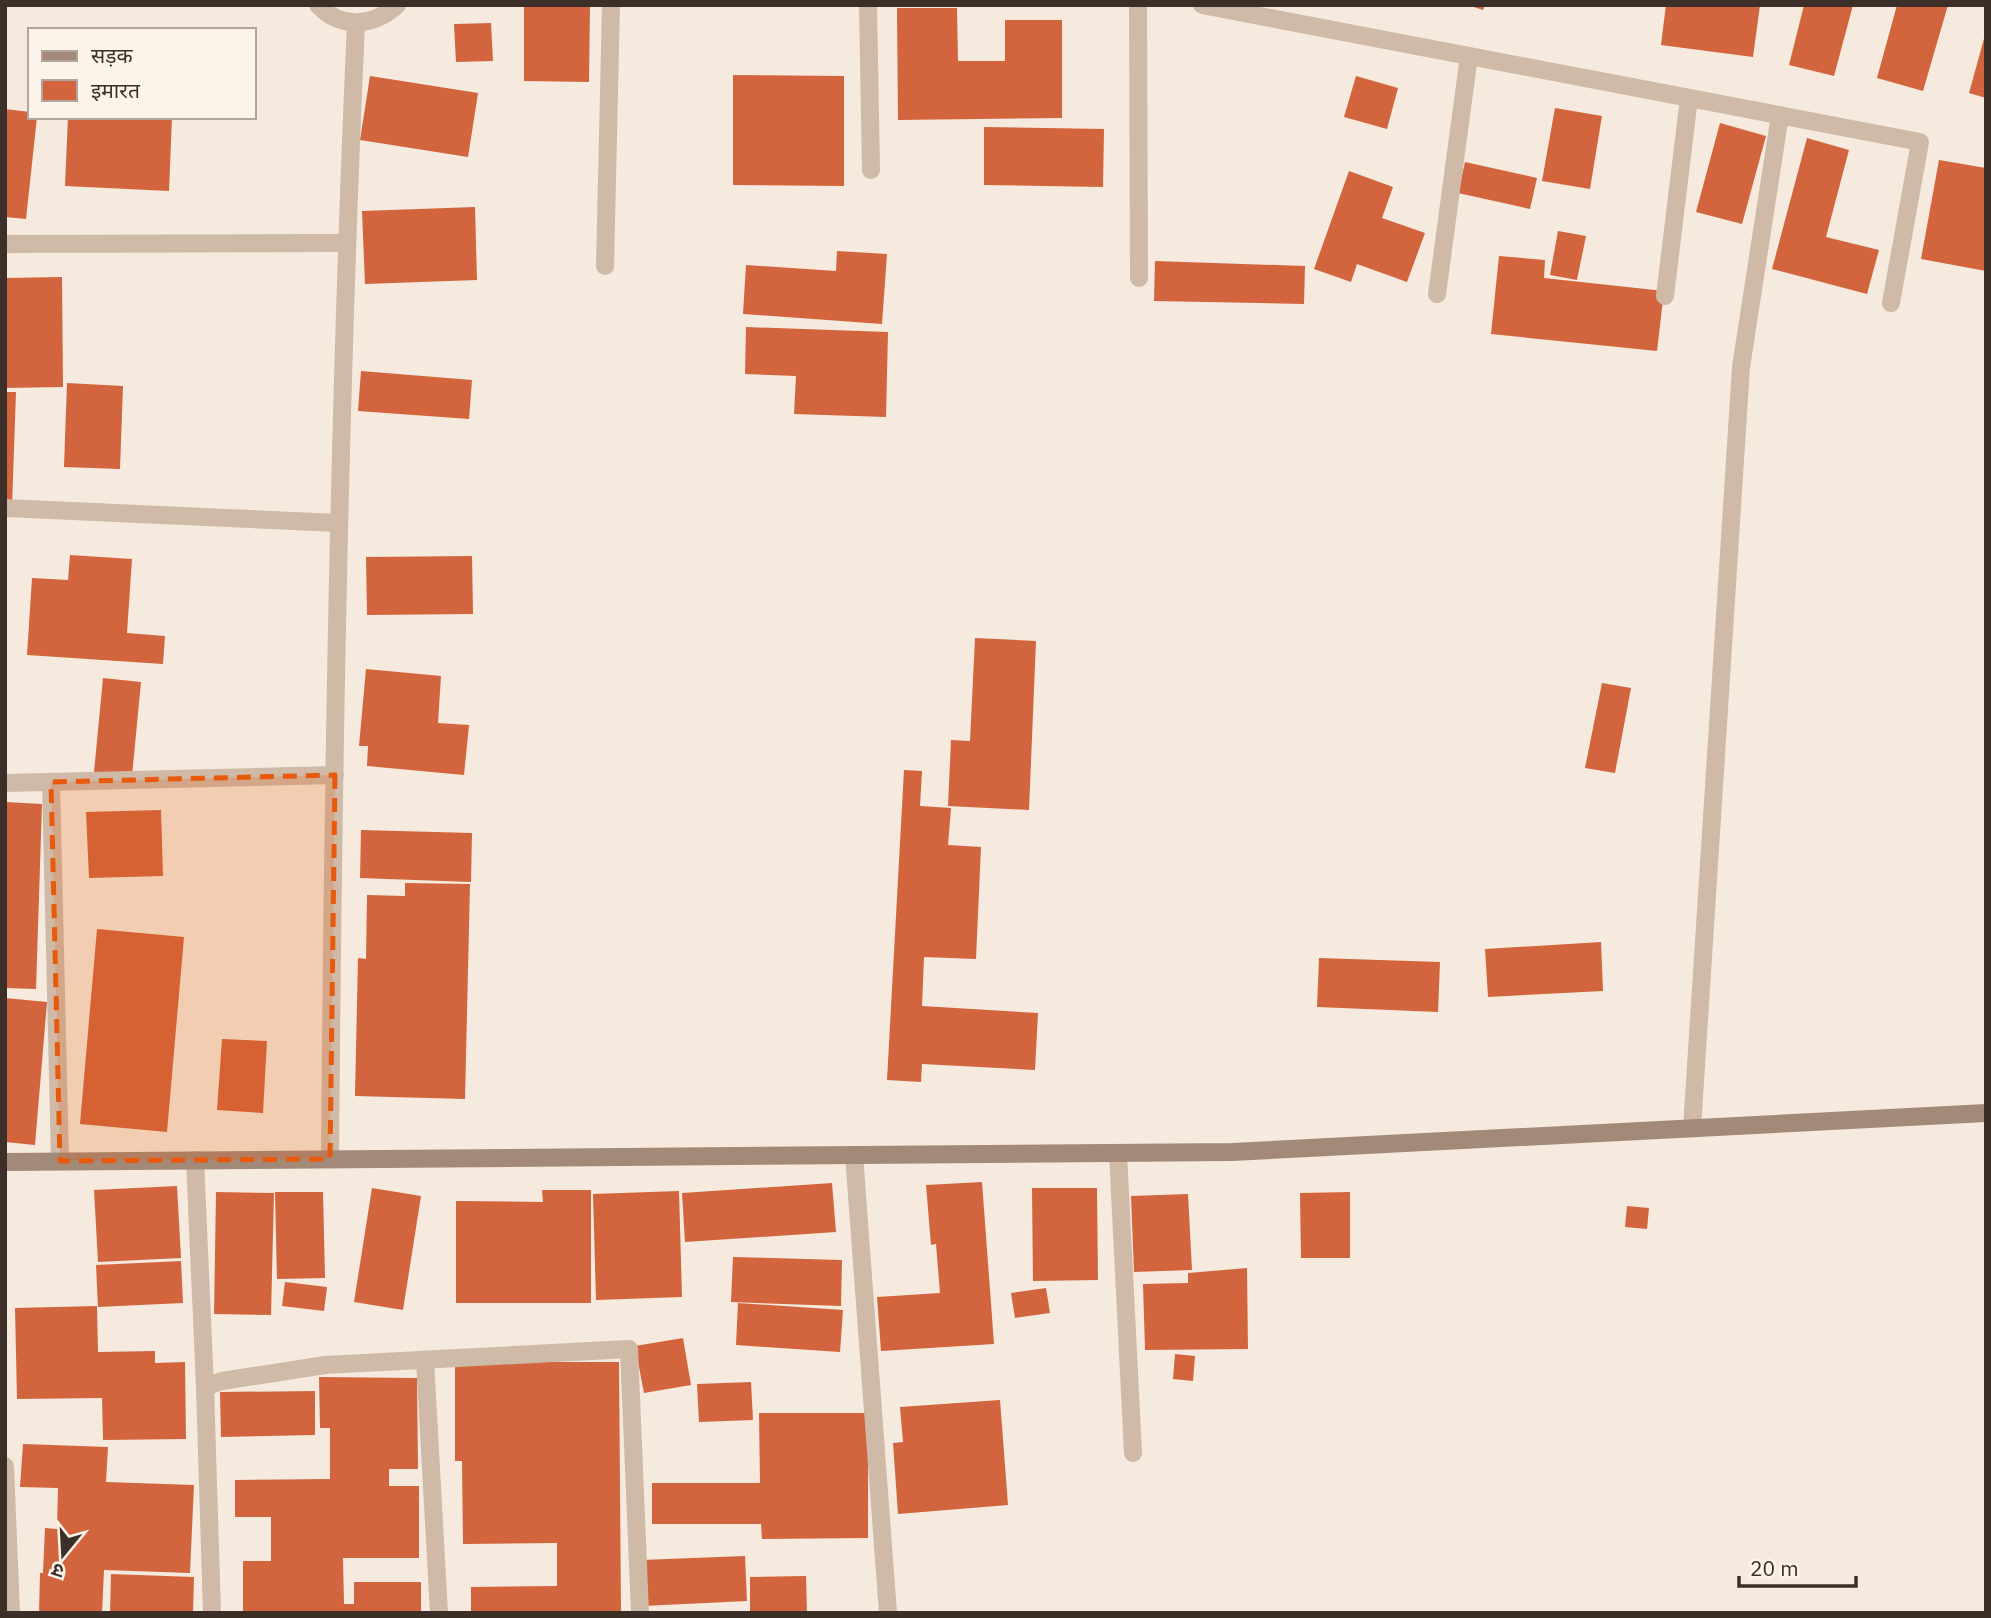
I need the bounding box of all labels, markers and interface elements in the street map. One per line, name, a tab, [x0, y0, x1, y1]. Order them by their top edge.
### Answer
legend	[28, 28, 256, 119]
text: सड़क	[91, 41, 133, 69]
text: इमारत	[91, 76, 141, 104]
north arrow	[28, 1520, 98, 1590]
scale bar	[1739, 1544, 1856, 1588]
text: 20 m	[1750, 1554, 1799, 1582]
text: उ	[48, 1558, 67, 1584]

